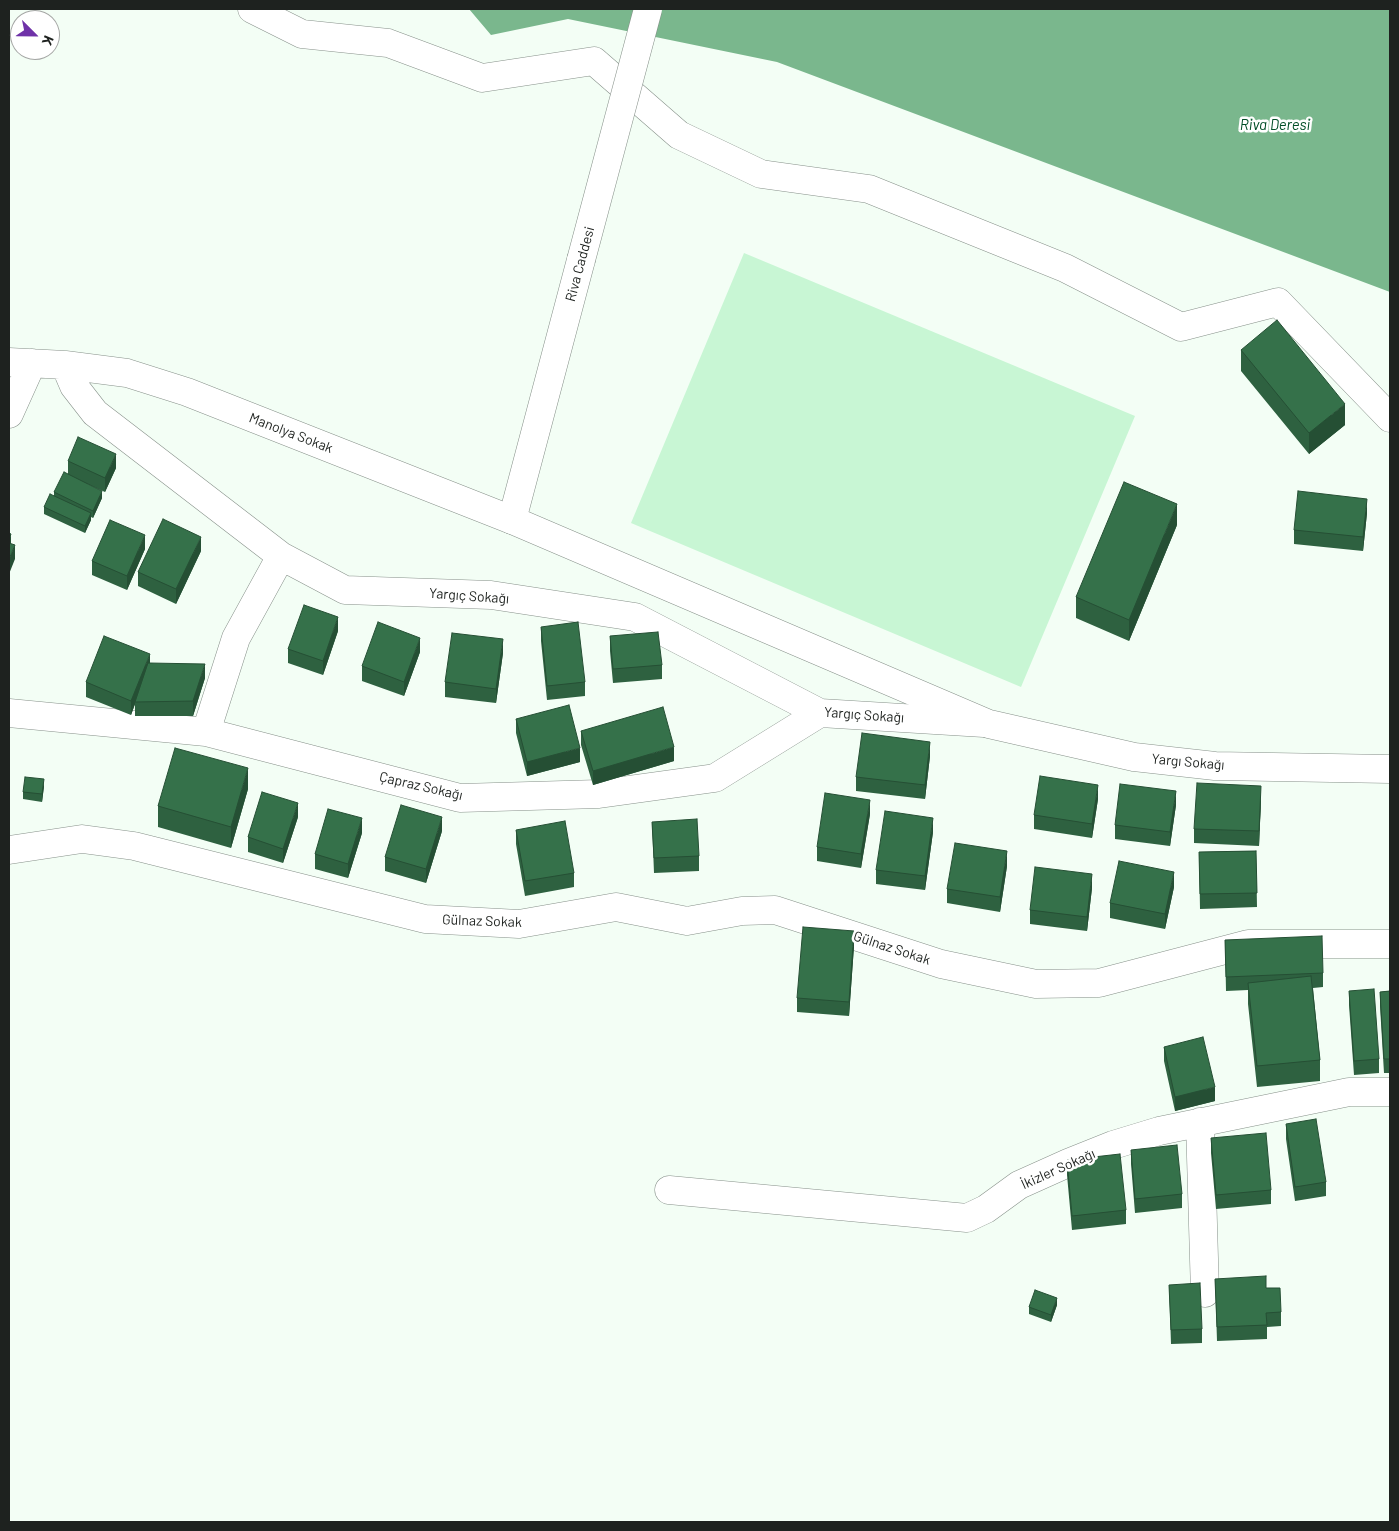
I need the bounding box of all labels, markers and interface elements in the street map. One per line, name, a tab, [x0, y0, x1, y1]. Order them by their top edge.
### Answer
north arrow	[10, 10, 60, 60]
text: K	[39, 33, 58, 48]
water label: Riva Deresi	[1240, 116, 1310, 134]
street label: Riva Caddesi	[562, 225, 598, 303]
street label: Manolya Sokak	[247, 409, 335, 457]
street label: Yargıç Sokağı	[428, 585, 510, 607]
street label: Yargıç Sokağı	[823, 704, 905, 726]
street label: Yargı Sokağı	[1151, 750, 1225, 774]
street label: Çapraz Sokağı	[378, 768, 464, 804]
street label: Gülnaz Sokak	[442, 911, 522, 931]
street label: Gülnaz Sokak	[851, 928, 933, 968]
street label: İkizler Sokağı	[1018, 1145, 1098, 1193]

